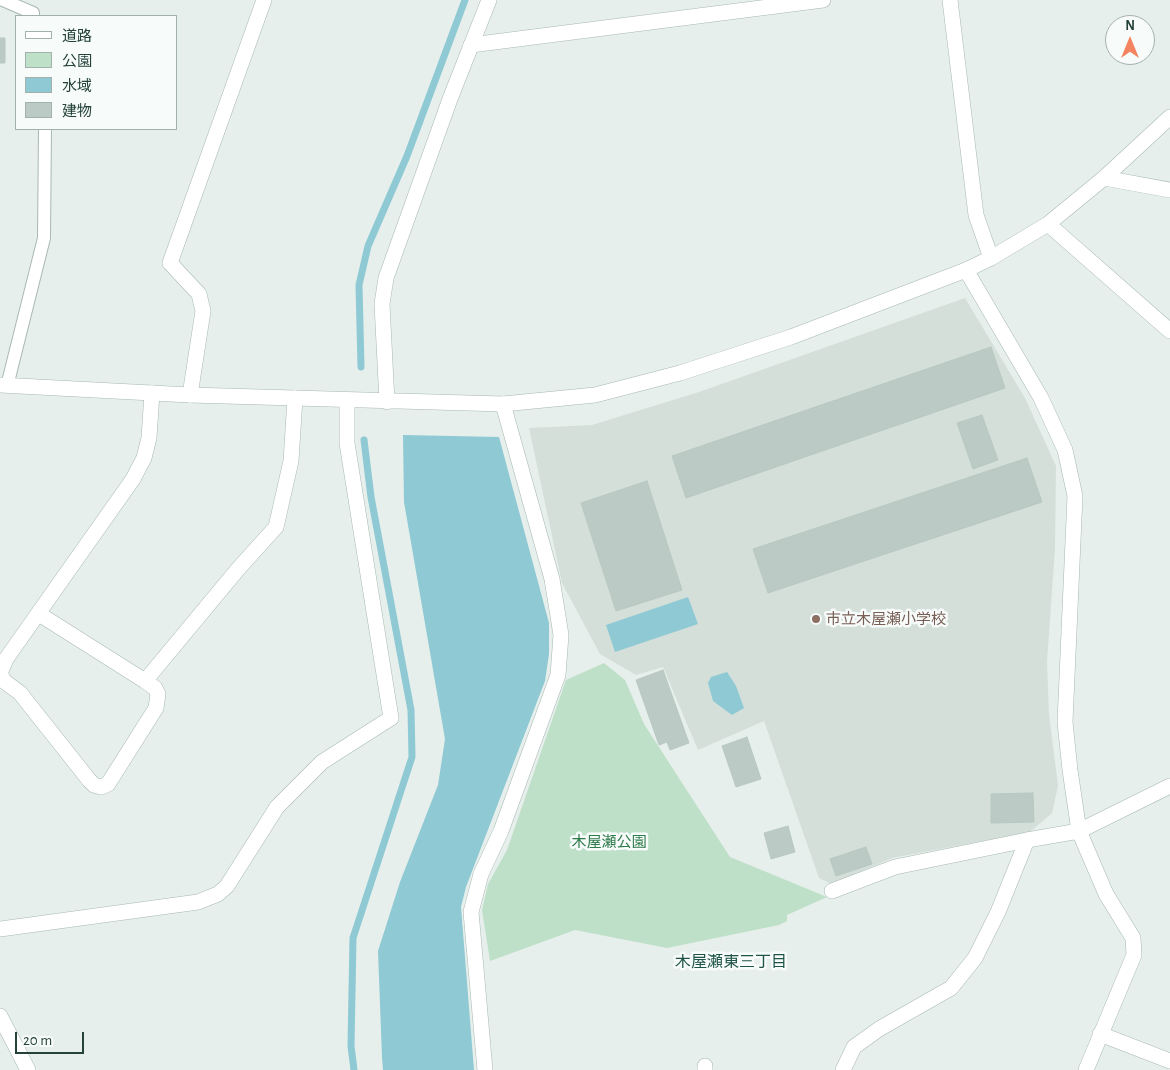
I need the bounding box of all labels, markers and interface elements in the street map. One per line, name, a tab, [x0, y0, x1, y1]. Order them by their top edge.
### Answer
legend	[15, 15, 178, 130]
north arrow	[1105, 15, 1155, 65]
text: N	[1125, 19, 1135, 33]
text: 道路	[62, 29, 92, 44]
text: 公園	[62, 54, 92, 69]
text: 水域	[62, 79, 92, 94]
text: 建物	[62, 104, 92, 119]
place label: 市立木屋瀬小学校	[826, 610, 946, 628]
marker: 市立木屋瀬小学校	[810, 613, 822, 625]
park label: 木屋瀬公園	[572, 833, 646, 851]
district label: 木屋瀬東三丁目	[675, 952, 787, 972]
scale bar	[18, 1022, 86, 1054]
text: 20 m	[23, 1033, 52, 1048]

